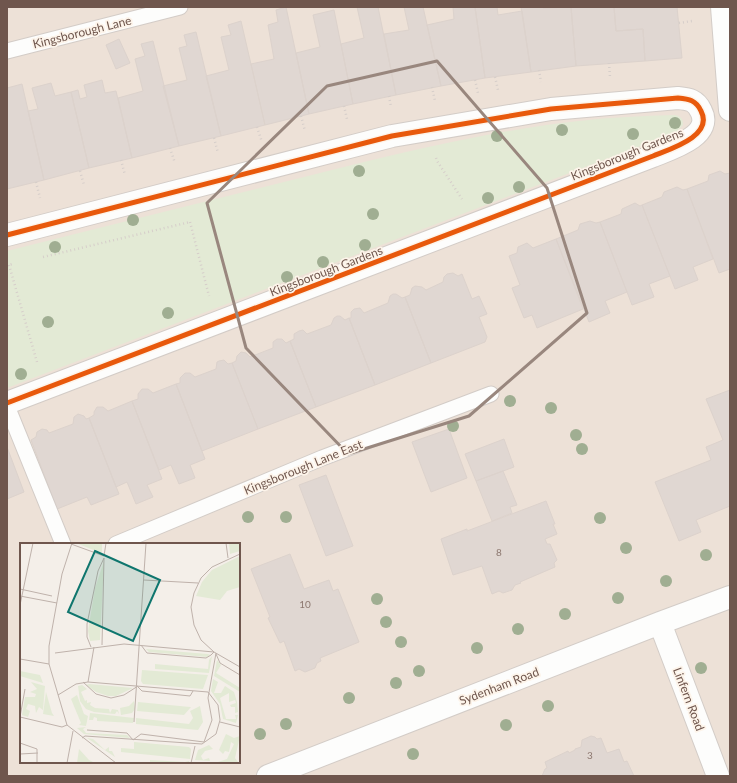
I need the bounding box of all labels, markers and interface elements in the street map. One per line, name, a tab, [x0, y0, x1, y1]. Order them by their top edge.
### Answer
street label: Kingsborough Lane	[31, 12, 133, 52]
street label: Kingsborough Gardens	[569, 125, 685, 183]
street label: Kingsborough Gardens	[267, 243, 385, 299]
street label: Kingsborough Lane East	[241, 436, 365, 498]
inset map	[20, 543, 240, 763]
house number: 8	[496, 546, 502, 558]
house number: 10	[299, 598, 311, 610]
street label: Sydenham Road	[457, 664, 541, 708]
street label: Linfern Road	[670, 665, 708, 733]
house number: 3	[587, 749, 593, 761]

